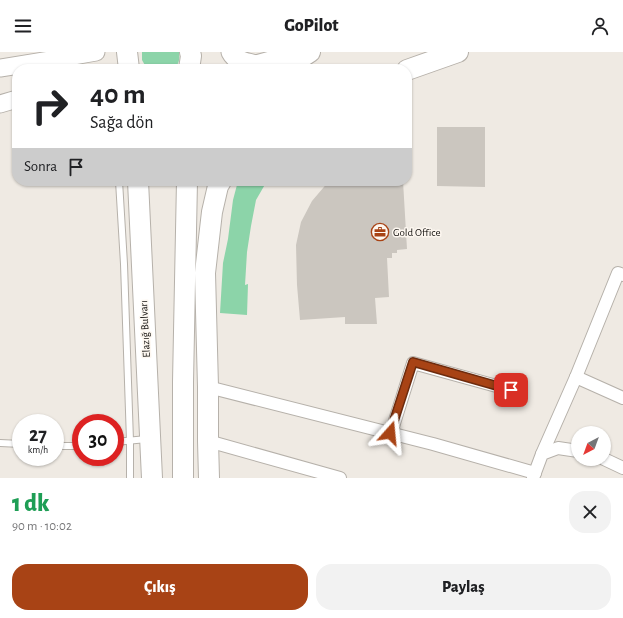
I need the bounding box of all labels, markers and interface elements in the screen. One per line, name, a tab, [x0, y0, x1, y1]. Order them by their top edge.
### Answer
icon: menu	[12, 15, 34, 37]
icon: person	[589, 15, 611, 37]
text: GoPilot	[284, 17, 339, 35]
icon: right	[24, 80, 76, 132]
text: 40 m	[90, 81, 146, 109]
text: Sağa dön	[90, 114, 154, 132]
icon: arrive	[65, 156, 87, 178]
text: Sonra	[24, 159, 57, 174]
office icon: Gold Office	[370, 222, 390, 242]
place label: Gold Office	[393, 227, 441, 238]
street label: Elazığ Bulvarı	[138, 300, 152, 358]
pin	[494, 373, 528, 407]
icon: arrive	[500, 379, 522, 401]
position arrow	[369, 412, 411, 454]
speed limit sign: 30	[72, 414, 124, 466]
text: 27	[29, 425, 47, 445]
north arrow	[571, 426, 611, 466]
map controls	[571, 426, 611, 466]
text: km/h	[28, 445, 48, 455]
button: close	[569, 491, 611, 533]
text: 1 dk	[12, 492, 49, 516]
text: 90 m · 10:02	[12, 520, 72, 533]
button: Çıkış	[12, 564, 308, 610]
button: Paylaş	[316, 564, 611, 610]

